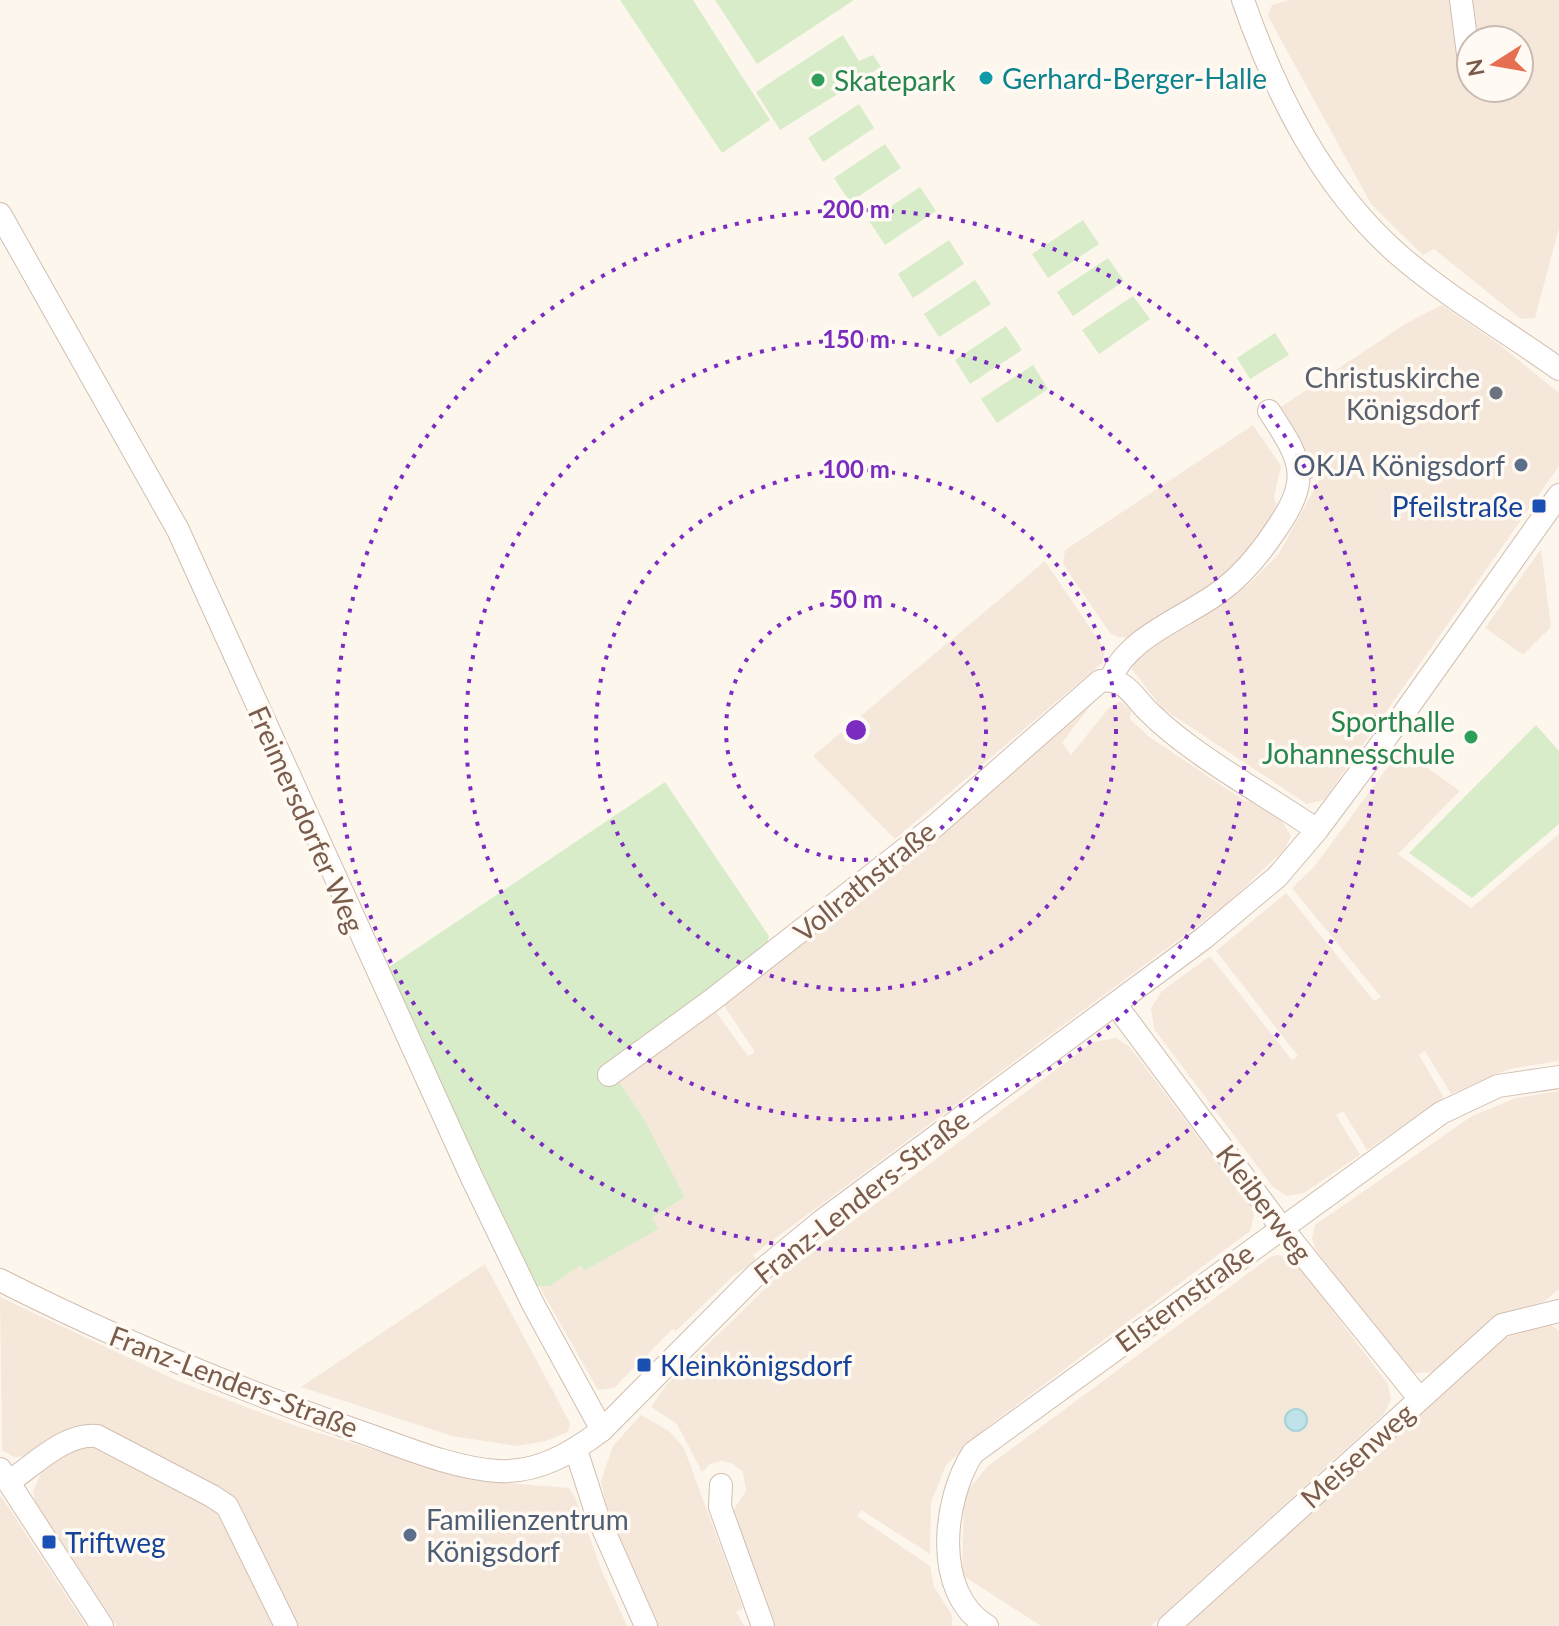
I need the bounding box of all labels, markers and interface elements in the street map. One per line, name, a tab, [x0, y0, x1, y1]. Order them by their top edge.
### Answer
north arrow	[1455, 24, 1535, 104]
text: N	[1460, 57, 1490, 79]
place label: Gerhard-Berger-Halle	[1002, 61, 1267, 95]
place label: Skatepark	[834, 63, 956, 97]
marker: Gerhard-Berger-Halle	[977, 69, 995, 87]
marker: Skatepark	[809, 71, 827, 89]
text: 200 m	[822, 194, 890, 223]
text: 150 m	[822, 324, 890, 353]
place label: Christuskirche Königsdorf	[1305, 360, 1480, 426]
marker: Christuskirche Königsdorf	[1487, 384, 1505, 402]
place label: OKJA Königsdorf	[1293, 448, 1505, 482]
text: 100 m	[822, 454, 890, 483]
marker: OKJA Königsdorf	[1512, 456, 1530, 474]
place label: Pfeilstraße	[1392, 489, 1523, 523]
marker: Pfeilstraße	[1530, 497, 1548, 515]
text: 50 m	[829, 584, 883, 613]
street label: Freimersdorfer Weg	[242, 700, 372, 938]
place label: Sporthalle Johannesschule	[1262, 704, 1455, 770]
centre of rings	[842, 716, 870, 744]
marker: Sporthalle Johannesschule	[1462, 728, 1480, 746]
street label: Vollrathstraße	[786, 814, 942, 948]
street label: Franz-Lenders-Straße	[747, 1102, 975, 1290]
street label: Kleiberweg	[1210, 1137, 1320, 1269]
street label: Elsternstraße	[1108, 1236, 1260, 1358]
street label: Franz-Lenders-Straße	[105, 1318, 363, 1444]
place label: Kleinkönigsdorf	[660, 1348, 852, 1382]
marker: Kleinkönigsdorf	[635, 1356, 653, 1374]
street label: Meisenweg	[1293, 1395, 1421, 1515]
place label: Familienzentrum Königsdorf	[426, 1502, 629, 1568]
place label: Triftweg	[65, 1525, 166, 1559]
marker: Familienzentrum Königsdorf	[401, 1526, 419, 1544]
marker: Triftweg	[40, 1533, 58, 1551]

